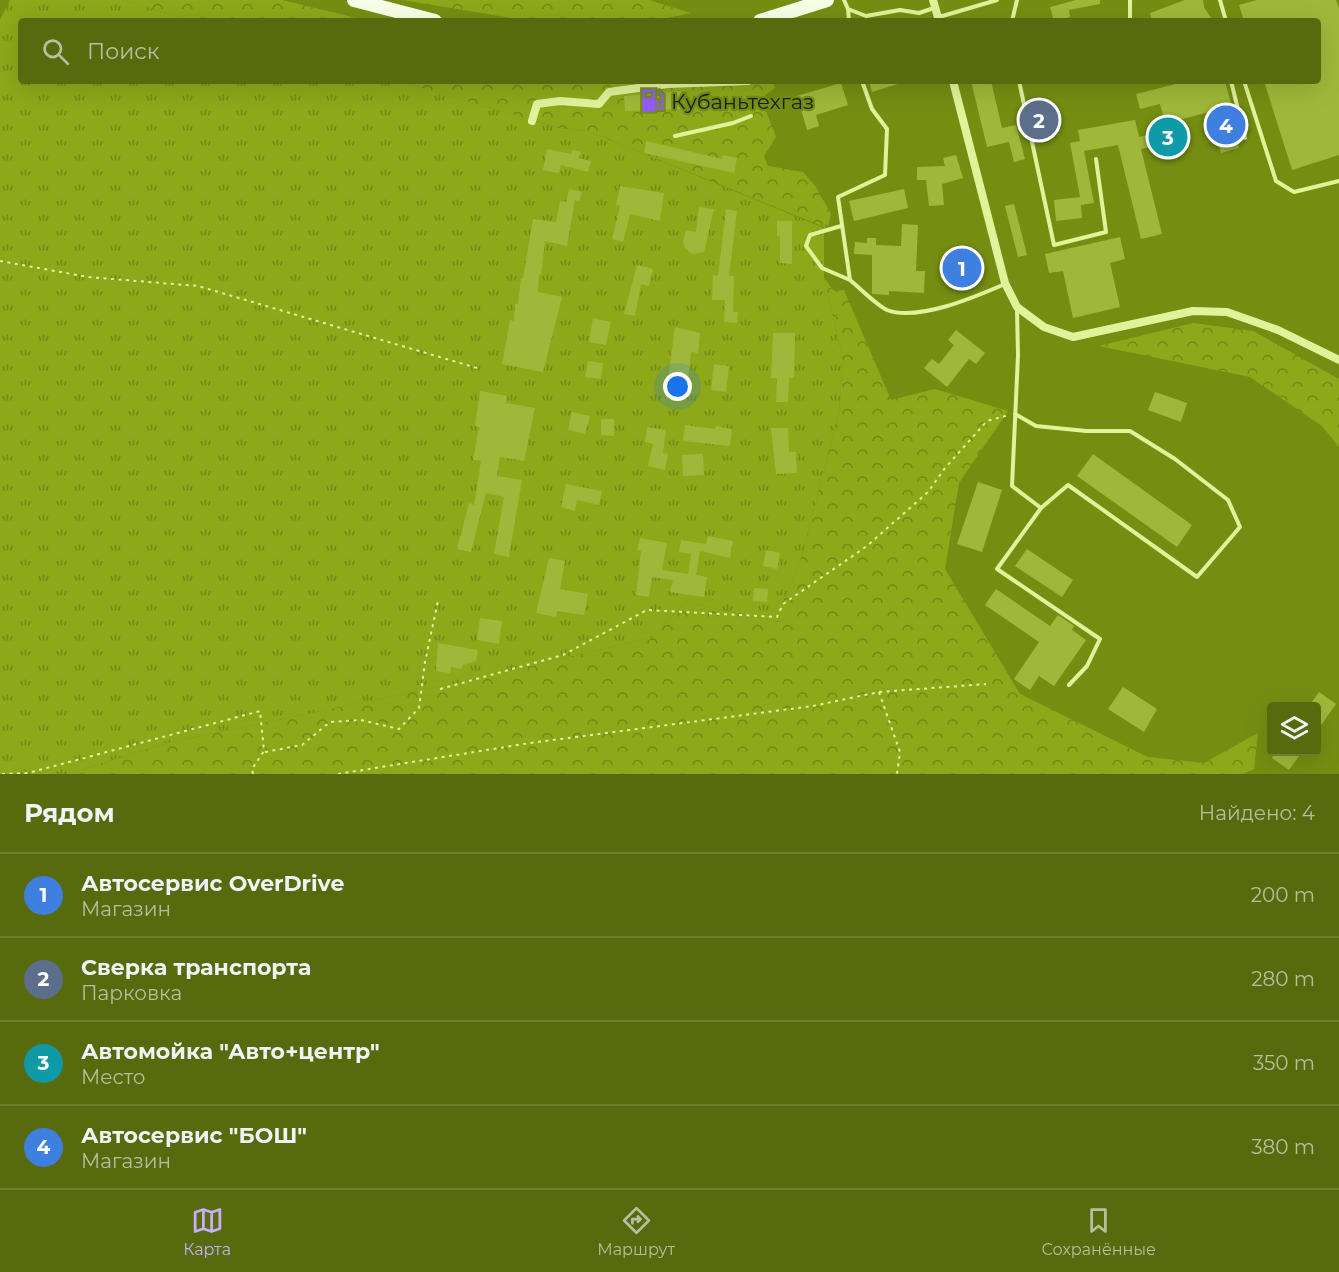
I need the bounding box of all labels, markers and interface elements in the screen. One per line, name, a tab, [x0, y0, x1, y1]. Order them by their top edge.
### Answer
search box	[18, 18, 1321, 84]
icon: search	[39, 35, 72, 68]
text: Поиск	[87, 38, 159, 65]
fuel station icon: Кубаньтехгаз	[640, 88, 666, 114]
place label: Кубаньтехгаз	[671, 89, 814, 114]
pin: 2	[1020, 98, 1058, 142]
pin: 4	[1206, 102, 1246, 148]
pin: 3	[1148, 114, 1188, 160]
pin: 1	[942, 246, 982, 290]
your location	[663, 372, 692, 401]
map controls	[1267, 702, 1321, 756]
button: layers	[1267, 702, 1321, 756]
text: Рядом	[24, 797, 115, 829]
text: Найдено: 4	[1199, 801, 1315, 825]
text: Автосервис OverDrive	[81, 870, 344, 897]
text: 1	[40, 883, 47, 907]
text: 200 m	[1251, 883, 1315, 907]
text: Магазин	[81, 897, 171, 921]
text: Сверка транспорта	[81, 954, 311, 981]
text: 2	[38, 967, 49, 991]
text: 280 m	[1251, 967, 1315, 991]
text: Парковка	[81, 981, 182, 1005]
text: Автомойка "Авто+центр"	[81, 1038, 380, 1065]
text: 3	[38, 1051, 49, 1075]
text: 350 m	[1253, 1051, 1315, 1075]
text: Место	[81, 1065, 145, 1089]
text: Автосервис "БОШ"	[81, 1122, 307, 1149]
text: 4	[37, 1135, 50, 1159]
text: 380 m	[1251, 1135, 1315, 1159]
text: Магазин	[81, 1149, 171, 1173]
tab: Карта	[183, 1204, 231, 1259]
tab: Маршрут	[597, 1204, 675, 1259]
tab: Сохранённые	[1041, 1204, 1156, 1259]

